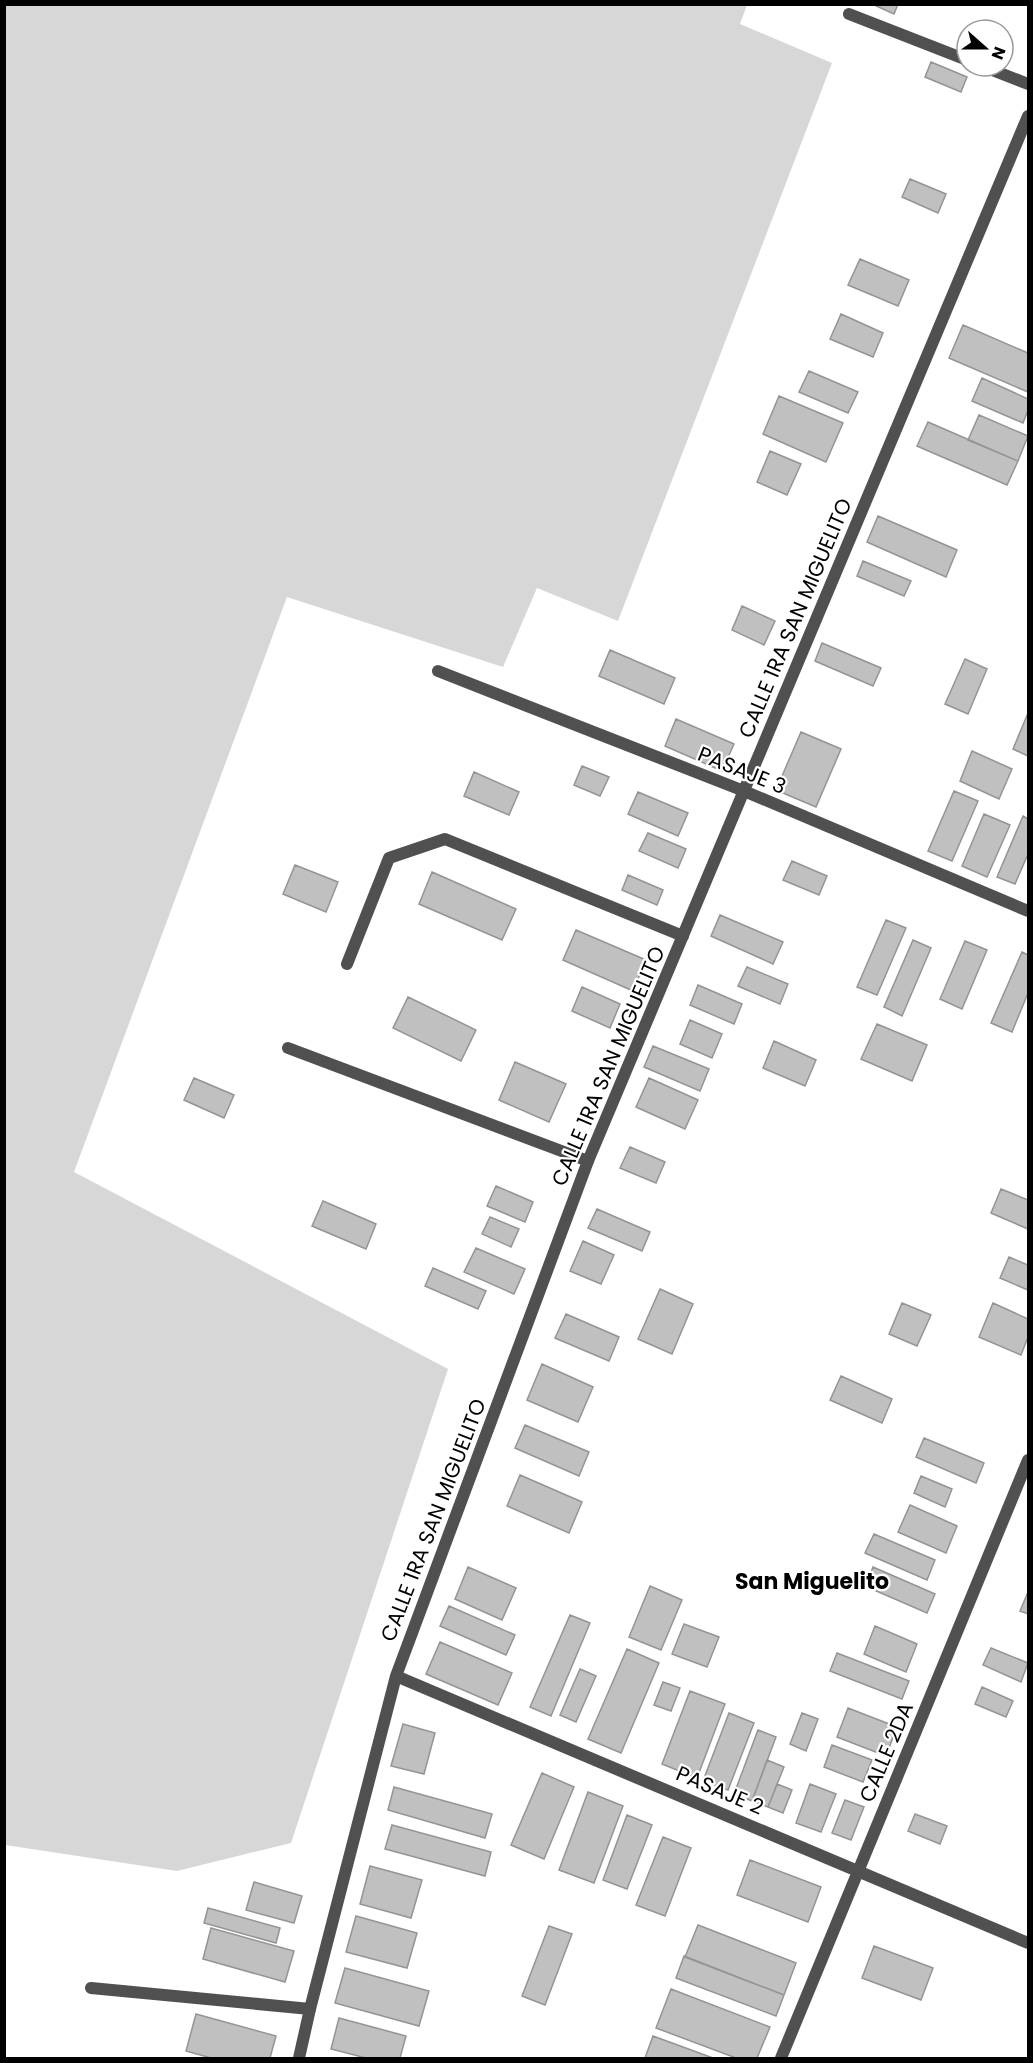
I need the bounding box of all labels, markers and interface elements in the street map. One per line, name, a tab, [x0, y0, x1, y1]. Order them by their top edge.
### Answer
north arrow	[955, 18, 1015, 78]
text: N	[986, 43, 1011, 63]
street label: CALLE 1RA SAN MIGUELITO	[731, 494, 859, 742]
street label: PASAJE 3	[694, 739, 790, 801]
street label: CALLE 1RA SAN MIGUELITO	[544, 942, 672, 1190]
street label: CALLE 1RA SAN MIGUELITO	[373, 1395, 493, 1645]
district label: San Miguelito	[735, 1566, 889, 1597]
street label: CALLE 2DA	[852, 1698, 920, 1806]
street label: PASAJE 2	[672, 1759, 768, 1821]

